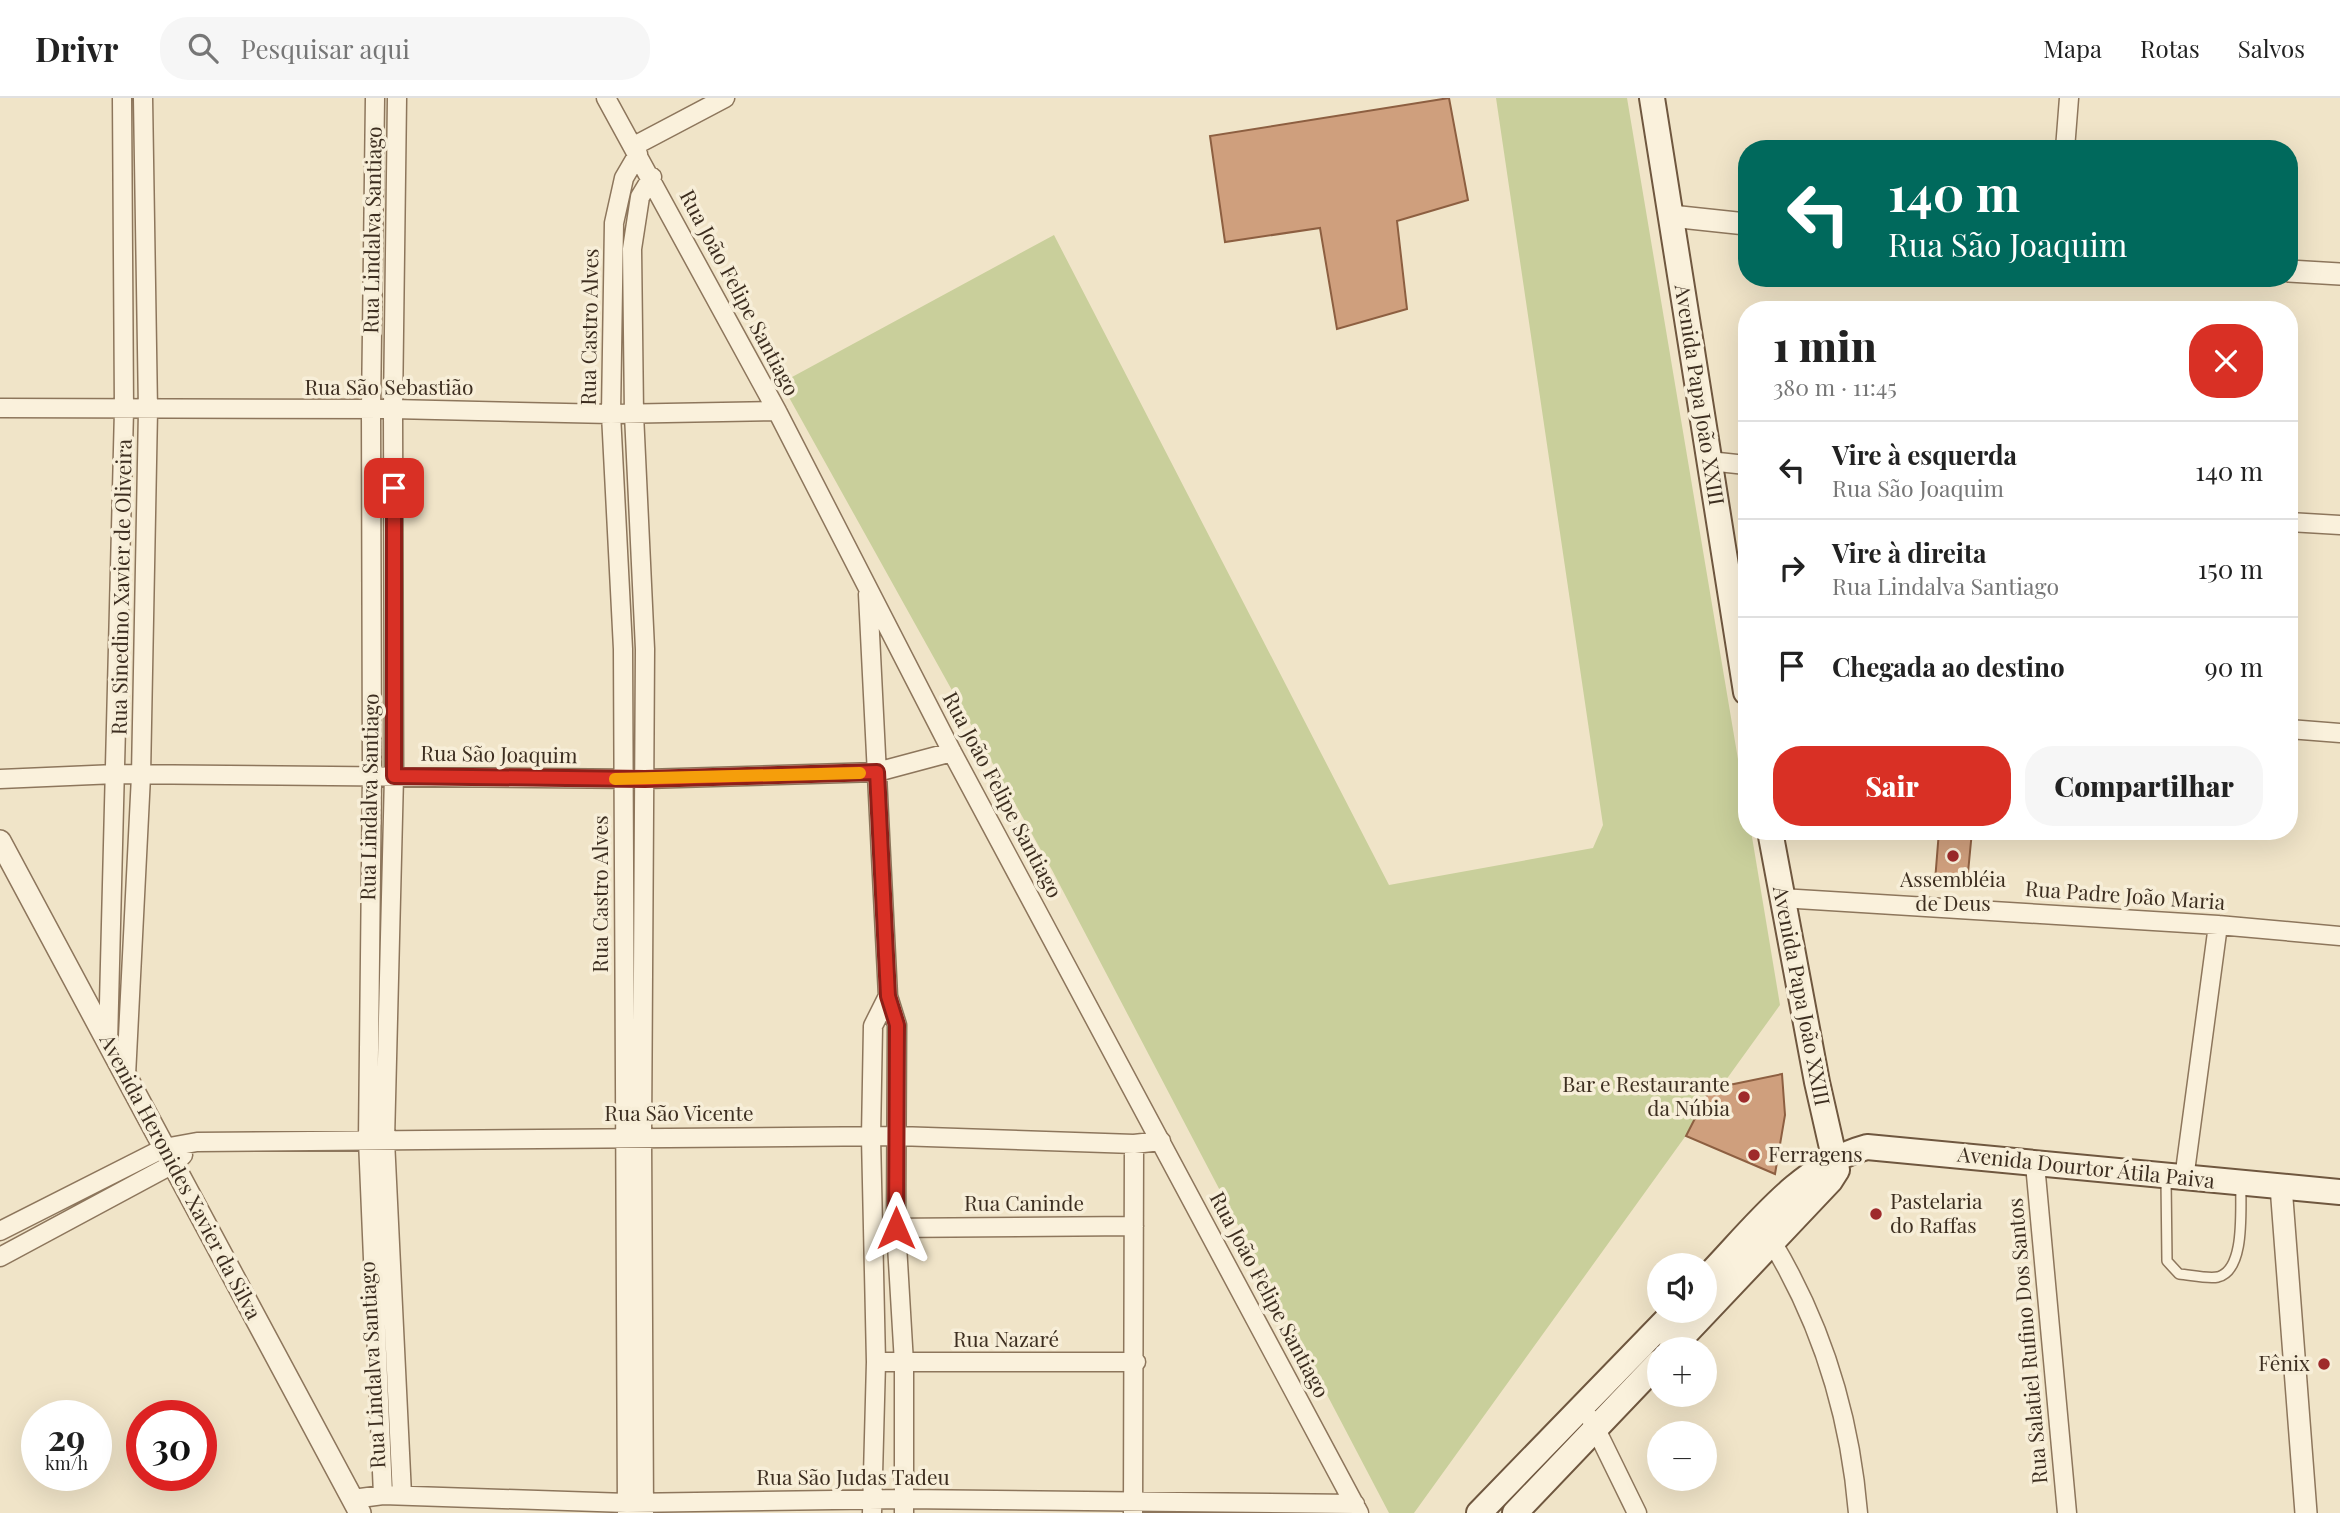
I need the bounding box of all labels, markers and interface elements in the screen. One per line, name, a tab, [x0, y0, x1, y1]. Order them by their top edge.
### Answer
search box	[160, 17, 650, 80]
text: Drivr	[35, 26, 118, 70]
icon: search	[184, 29, 222, 67]
text: Pesquisar aqui	[240, 31, 410, 66]
text: Mapa	[2043, 32, 2102, 64]
text: Rotas	[2140, 32, 2200, 64]
text: Salvos	[2238, 32, 2305, 64]
street label: Rua Lindalva Santiago	[355, 126, 387, 334]
text: 140 m	[1888, 159, 2020, 224]
icon: left	[1773, 168, 1864, 259]
street label: Rua João Felipe Santiago	[675, 184, 807, 400]
text: Rua São Joaquim	[1888, 222, 2127, 265]
street label: Rua Castro Alves	[573, 248, 603, 406]
street label: Avenida Papa João XXIII	[1670, 281, 1732, 507]
text: 1 min	[1773, 317, 1877, 373]
button: close	[2189, 324, 2263, 398]
text: 380 m · 11:45	[1773, 371, 1897, 402]
street label: Rua São Sebastião	[305, 372, 473, 400]
text: Vire à esquerda	[1832, 437, 2017, 472]
street label: Rua Sinedino Xavier de Oliveira	[103, 438, 137, 735]
icon: left	[1773, 451, 1811, 489]
text: 140 m	[2195, 453, 2263, 488]
pin	[364, 458, 424, 518]
icon: arrive	[375, 469, 413, 507]
text: Rua São Joaquim	[1832, 472, 2004, 503]
text: Vire à direita	[1832, 535, 1987, 570]
icon: right	[1773, 549, 1811, 587]
text: 150 m	[2198, 551, 2263, 586]
text: Rua Lindalva Santiago	[1832, 570, 2059, 601]
icon: arrive	[1773, 647, 1811, 685]
text: Chegada ao destino	[1832, 649, 2065, 684]
text: 90 m	[2205, 649, 2263, 684]
street label: Rua João Felipe Santiago	[938, 686, 1070, 902]
street label: Rua Lindalva Santiago	[352, 693, 384, 901]
street label: Rua São Joaquim	[420, 738, 578, 768]
button: Sair	[1773, 746, 2011, 826]
button: Compartilhar	[2025, 746, 2263, 826]
street label: Rua Castro Alves	[585, 815, 613, 973]
marker: Assembléia de Deus	[1945, 848, 1961, 864]
place label: Assembléia de Deus	[1899, 864, 2006, 916]
street label: Rua Padre João Maria	[2024, 873, 2227, 915]
street label: Avenida Papa João XXIII	[1768, 882, 1838, 1108]
street label: Avenida Heronides Xavier da Silva	[94, 1028, 269, 1324]
place label: Bar e Restaurante da Núbia	[1562, 1069, 1731, 1121]
marker: Bar e Restaurante da Núbia	[1736, 1089, 1752, 1105]
street label: Rua São Vicente	[604, 1098, 754, 1126]
street label: Avenida Dourtor Átila Paiva	[1955, 1138, 2217, 1193]
place label: Ferragens	[1768, 1139, 1863, 1167]
marker: Ferragens	[1746, 1147, 1762, 1163]
street label: Rua João Felipe Santiago	[1205, 1186, 1337, 1402]
place label: Pastelaria do Raffas	[1890, 1186, 1983, 1238]
street label: Rua Caninde	[964, 1188, 1084, 1216]
position arrow	[859, 1191, 933, 1265]
street label: Rua Salatiel Rufino Dos Santos	[2000, 1197, 2052, 1485]
marker: Pastelaria do Raffas	[1868, 1206, 1884, 1222]
map controls	[1647, 1253, 1717, 1491]
button: sound	[1647, 1253, 1717, 1323]
street label: Rua Lindalva Santiago	[352, 1261, 390, 1469]
street label: Rua Nazaré	[953, 1324, 1059, 1352]
button: +	[1647, 1337, 1717, 1407]
place label: Fênix	[2258, 1348, 2310, 1376]
marker: Fênix	[2316, 1356, 2332, 1372]
speed limit sign: 30	[126, 1400, 217, 1491]
text: 29	[48, 1413, 85, 1460]
button: −	[1647, 1421, 1717, 1491]
text: km/h	[45, 1451, 88, 1475]
street label: Rua São Judas Tadeu	[756, 1462, 950, 1490]

